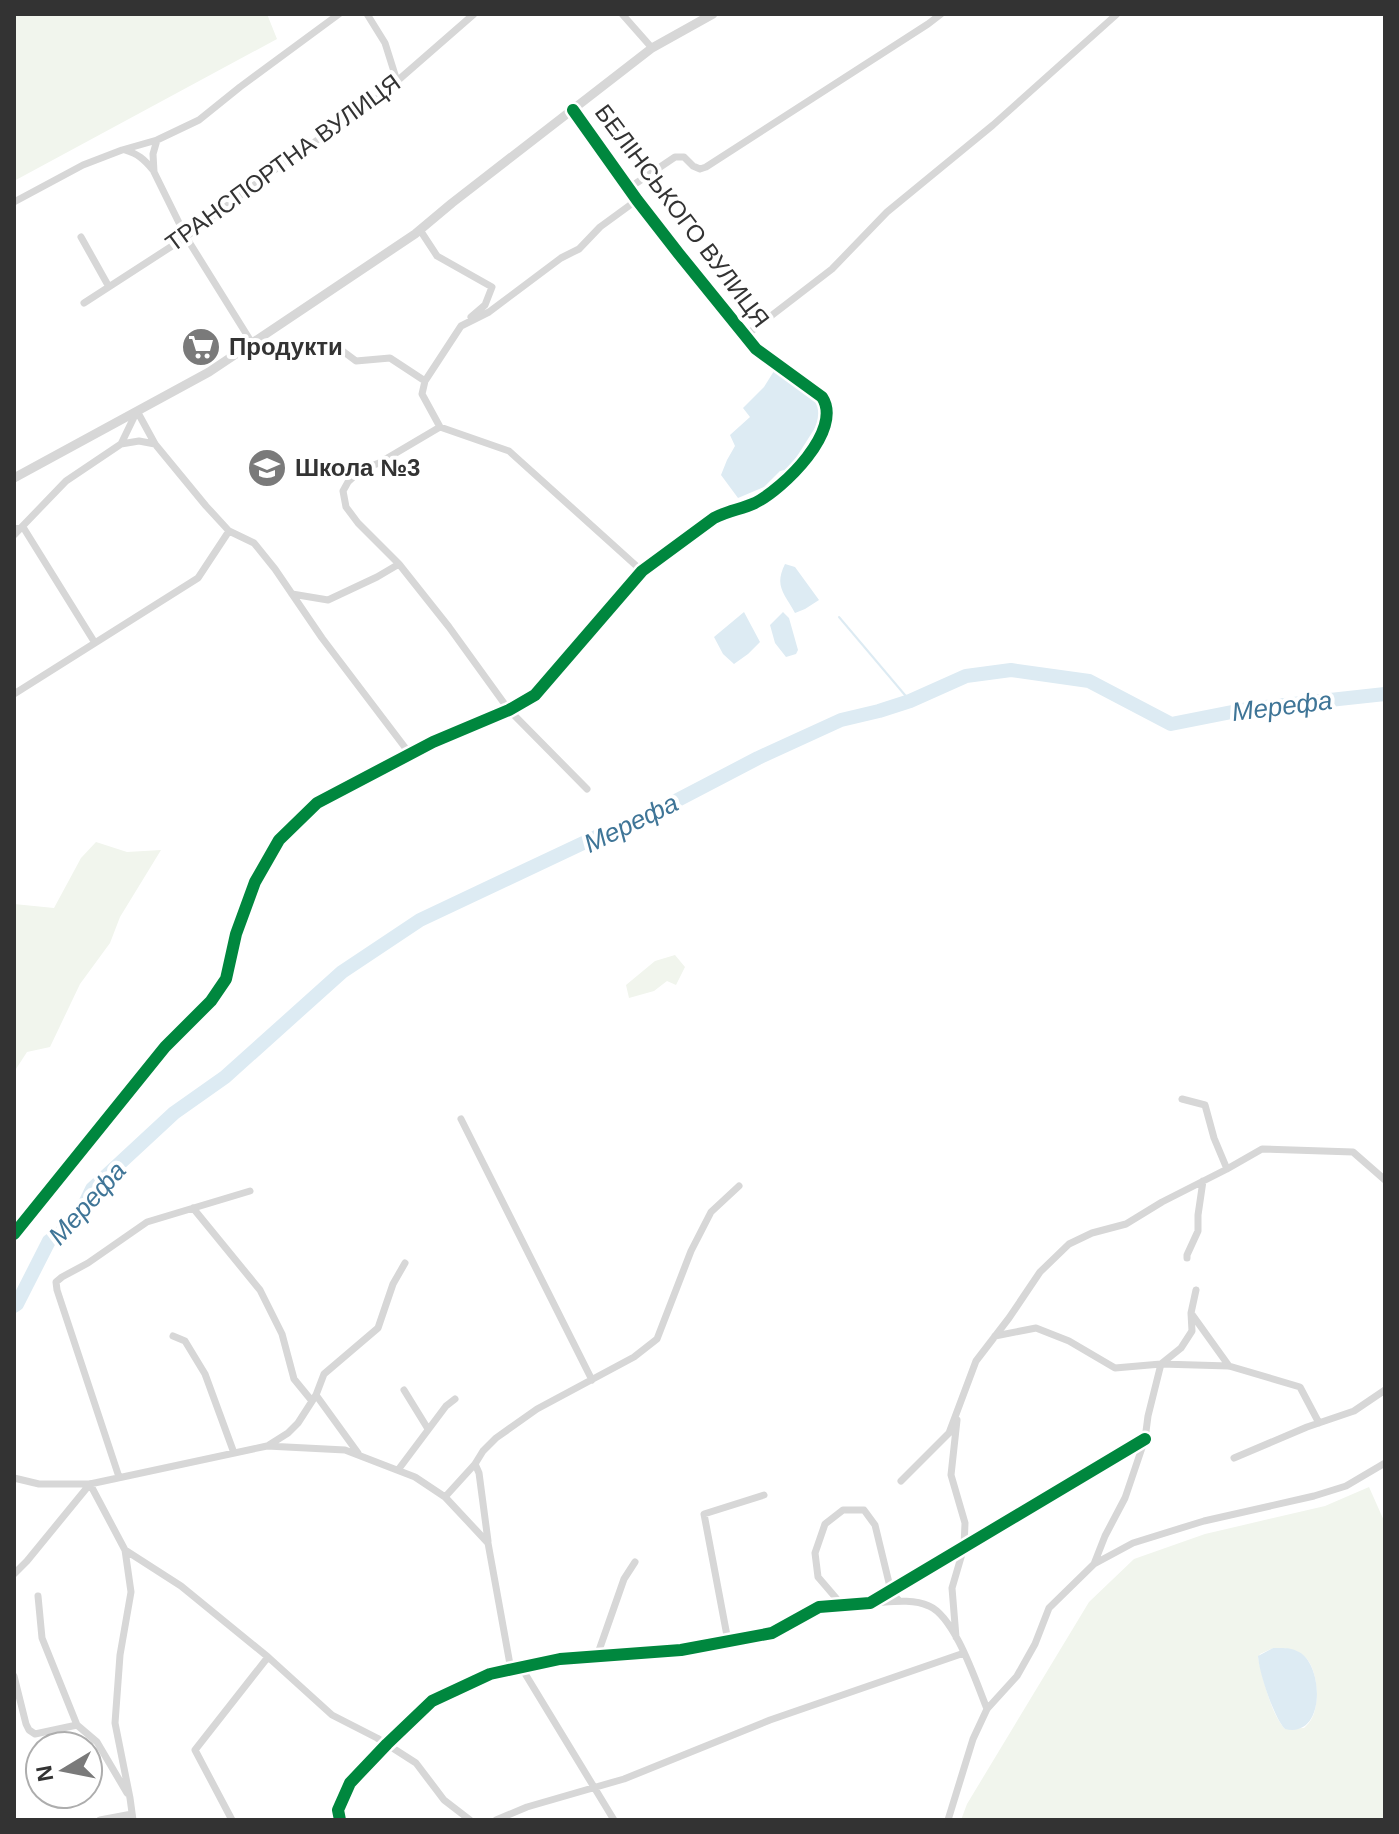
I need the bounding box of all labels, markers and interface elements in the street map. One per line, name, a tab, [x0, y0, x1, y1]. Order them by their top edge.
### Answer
street label: ТРАНСПОРТНА ВУЛИЦЯ	[160, 69, 405, 257]
street label: БЕЛІНСЬКОГО ВУЛИЦЯ	[590, 99, 775, 332]
supermarket icon: Продукти	[180, 326, 222, 368]
place label: Продукти	[229, 333, 343, 360]
school or university icon: Школа №3	[246, 447, 288, 489]
place label: Школа №3	[295, 454, 420, 481]
water label: Мерефа	[1230, 685, 1334, 727]
water label: Мерефа	[579, 787, 683, 859]
water label: Мерефа	[42, 1155, 132, 1251]
north arrow	[24, 1730, 104, 1810]
text: N	[31, 1763, 58, 1783]

